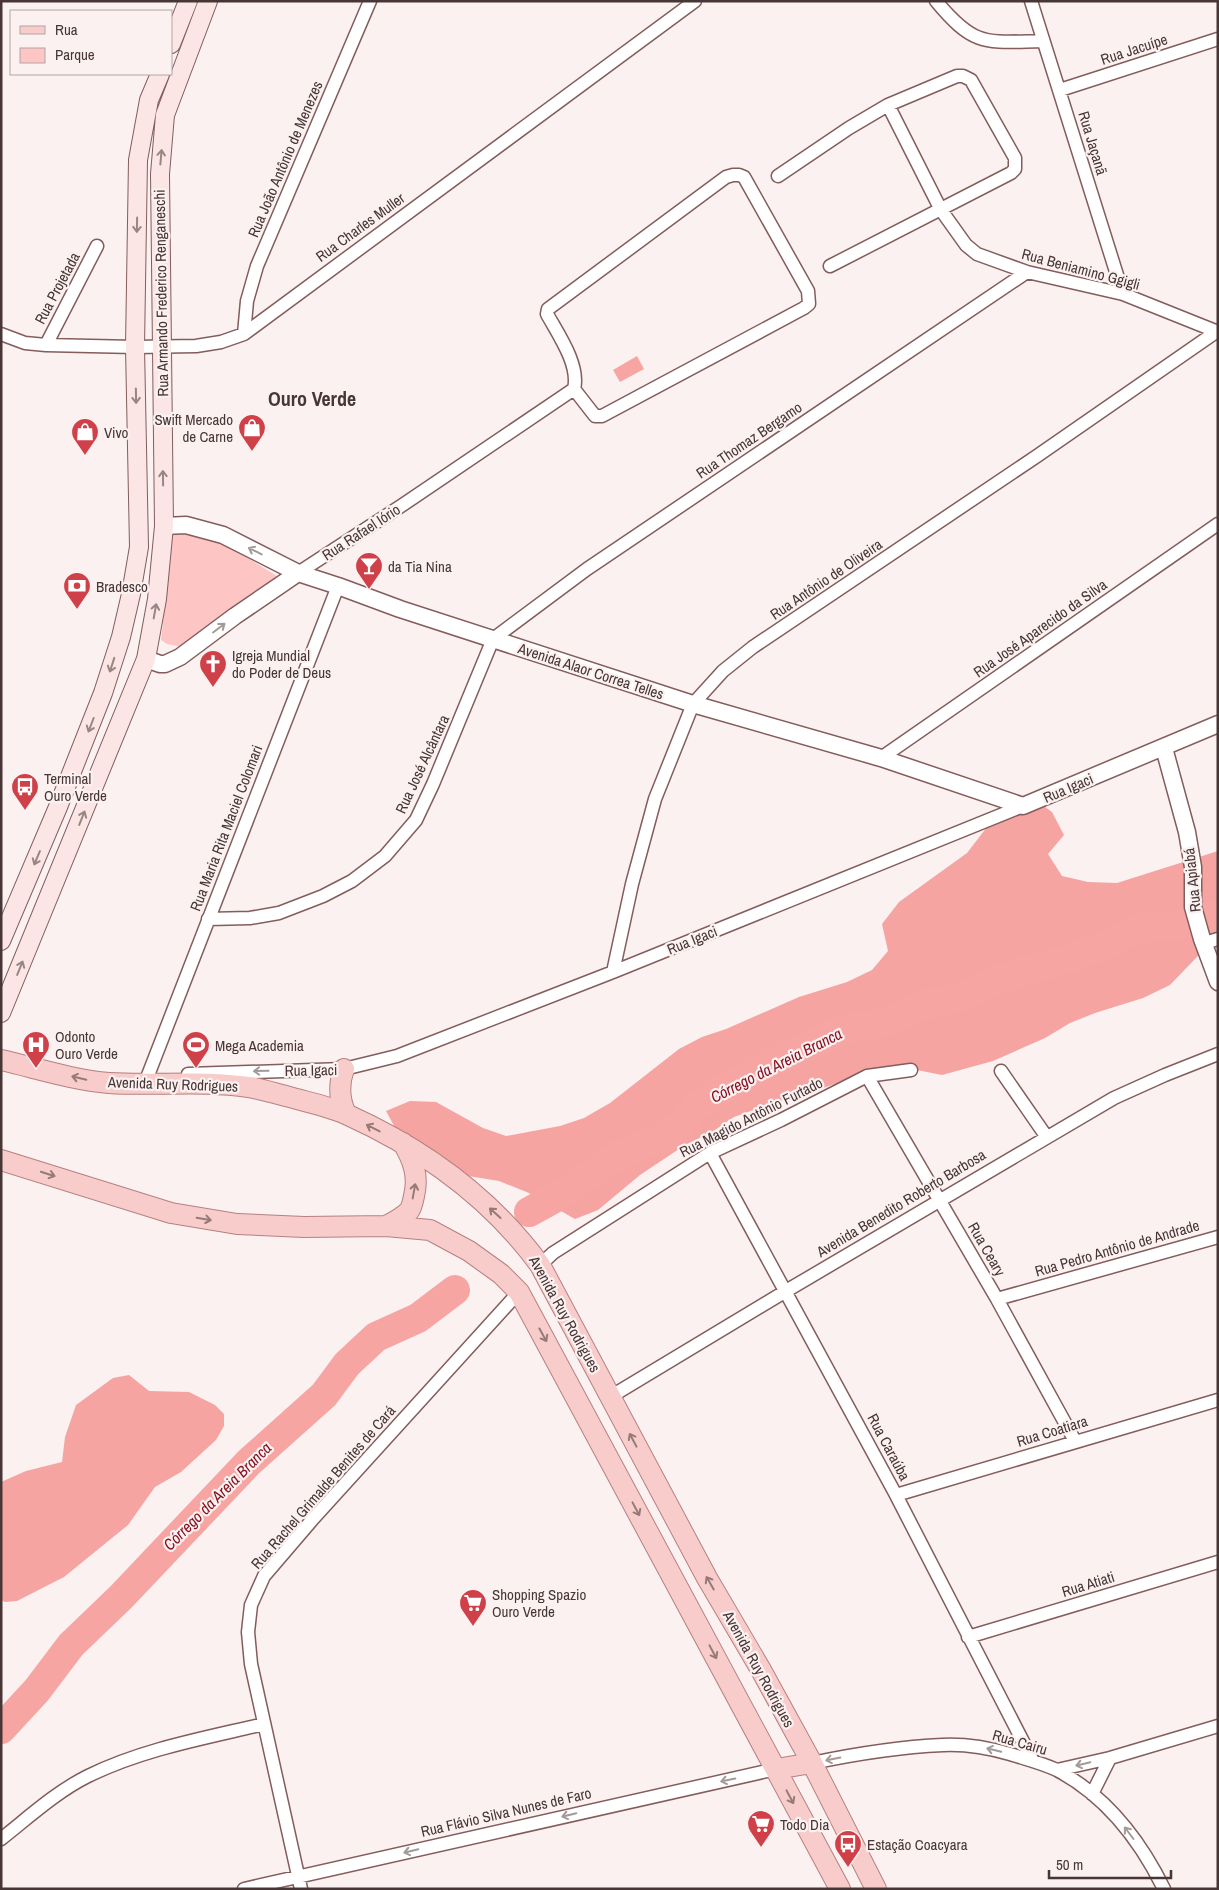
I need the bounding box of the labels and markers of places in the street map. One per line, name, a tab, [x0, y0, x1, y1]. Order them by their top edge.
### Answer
place label: Swift Mercado de Carne	[154, 409, 233, 447]
shop icon: Swift Mercado de Carne	[237, 413, 267, 452]
shop icon: Vivo	[70, 417, 100, 456]
place label: Vivo	[104, 422, 129, 443]
bar icon: da Tia Nina	[354, 551, 384, 590]
place label: da Tia Nina	[388, 556, 452, 577]
bank icon: Bradesco	[62, 571, 92, 610]
place label: Bradesco	[96, 576, 148, 597]
place label: Igreja Mundial do Poder de Deus	[232, 645, 331, 683]
church icon: Igreja Mundial do Poder de Deus	[198, 649, 228, 688]
place label: Terminal Ouro Verde	[44, 768, 107, 806]
bus stop icon: Terminal Ouro Verde	[10, 772, 40, 811]
place label: Odonto Ouro Verde	[55, 1026, 118, 1064]
hospital icon: Odonto Ouro Verde	[21, 1030, 51, 1069]
sports icon: Mega Academia	[181, 1030, 211, 1069]
place label: Mega Academia	[215, 1035, 304, 1056]
place label: Shopping Spazio Ouro Verde	[492, 1584, 587, 1622]
supermarket icon: Shopping Spazio Ouro Verde	[458, 1588, 488, 1627]
supermarket icon: Todo Dia	[746, 1809, 776, 1848]
place label: Todo Dia	[780, 1814, 829, 1835]
bus stop icon: Estação Coacyara	[833, 1829, 863, 1868]
place label: Estação Coacyara	[867, 1834, 968, 1855]

